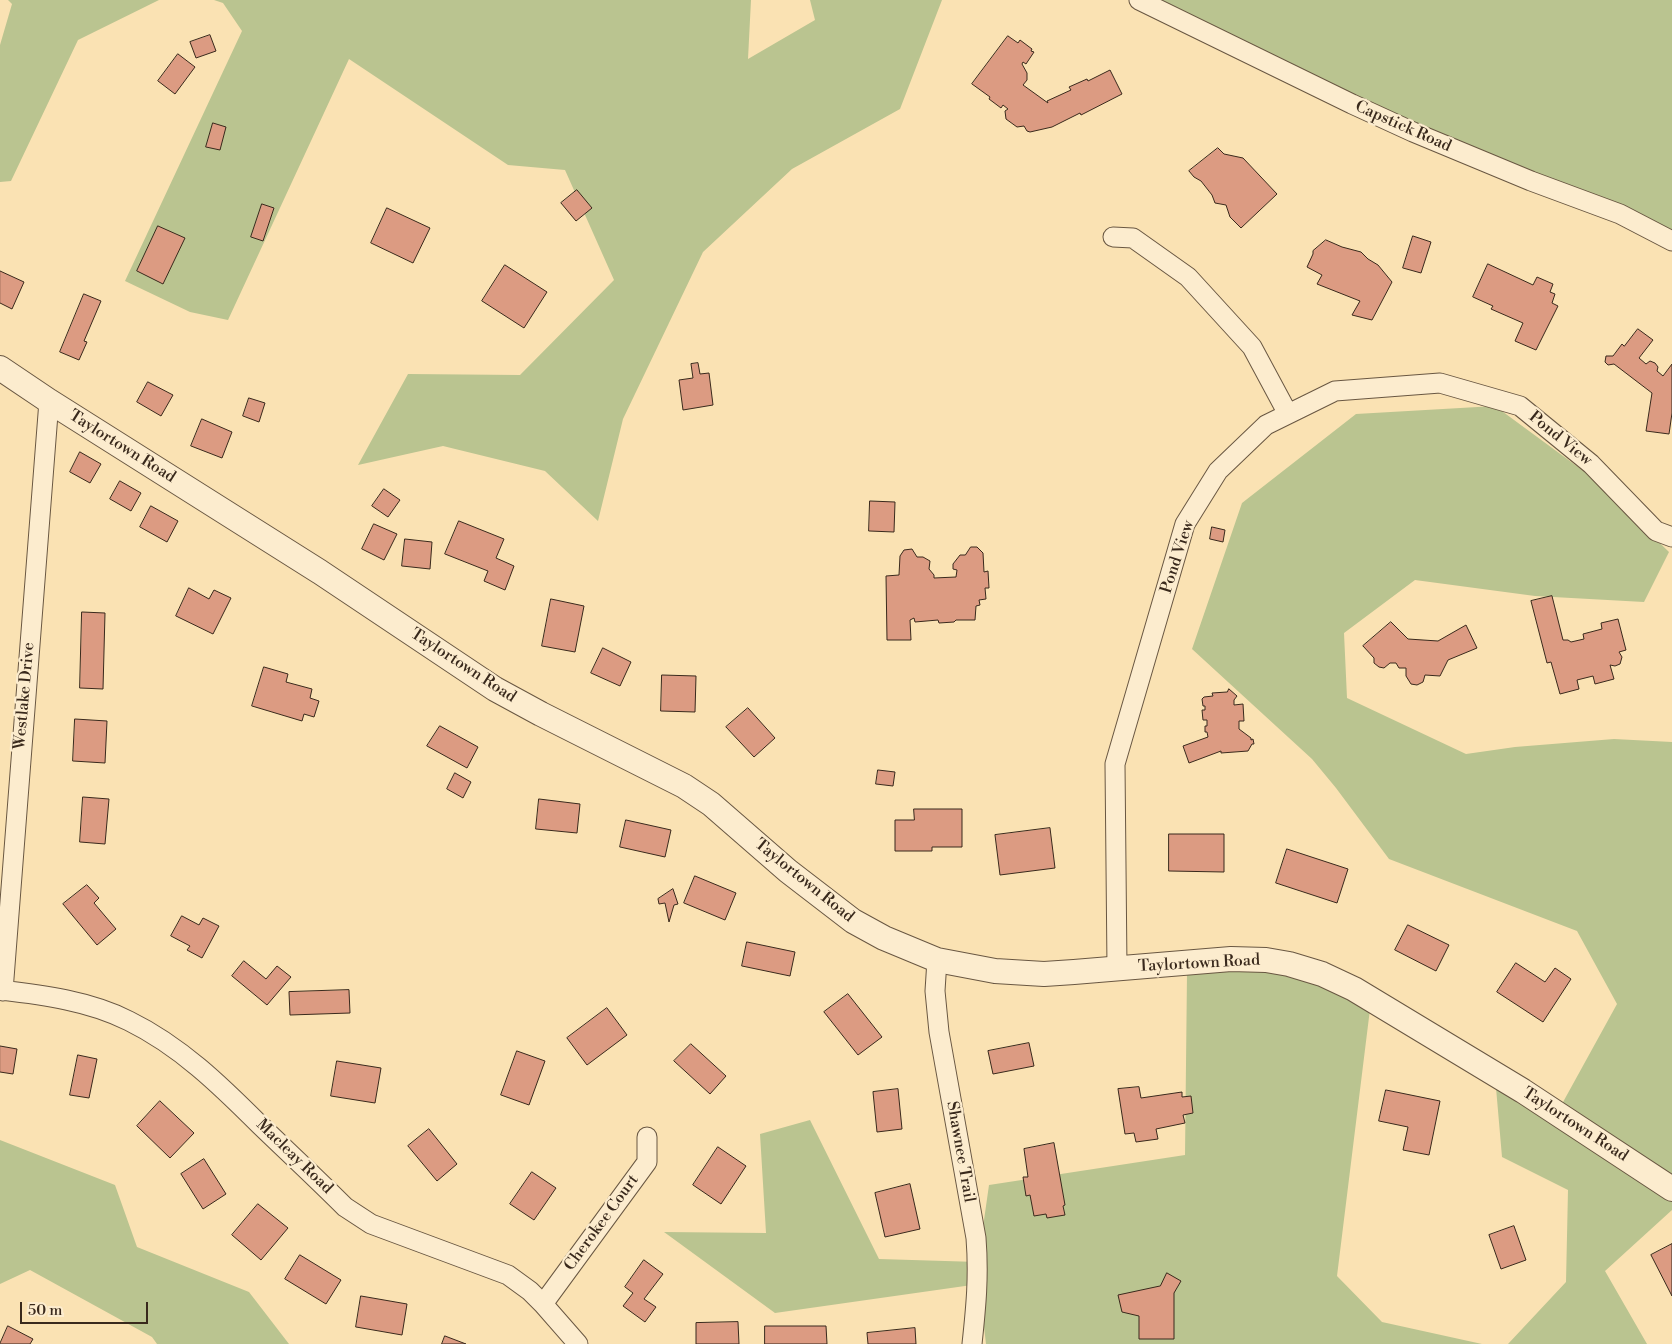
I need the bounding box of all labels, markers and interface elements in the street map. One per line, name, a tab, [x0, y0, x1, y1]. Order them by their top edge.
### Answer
street label: Capstick Road	[1352, 97, 1454, 157]
street label: Taylortown Road	[65, 406, 179, 488]
street label: Pond View	[1525, 408, 1595, 470]
street label: Pond View	[1157, 518, 1199, 596]
street label: Taylortown Road	[406, 625, 520, 707]
street label: Westlake Drive	[11, 642, 39, 750]
street label: Taylortown Road	[750, 835, 858, 927]
street label: Taylortown Road	[1137, 951, 1261, 977]
street label: Taylortown Road	[1518, 1084, 1632, 1166]
street label: Shawnee Trail	[942, 1100, 978, 1204]
street label: Macleay Road	[252, 1116, 336, 1198]
street label: Cherokee Court	[561, 1171, 643, 1275]
scale bar	[22, 1292, 150, 1324]
text: 50 m	[28, 1301, 62, 1320]

